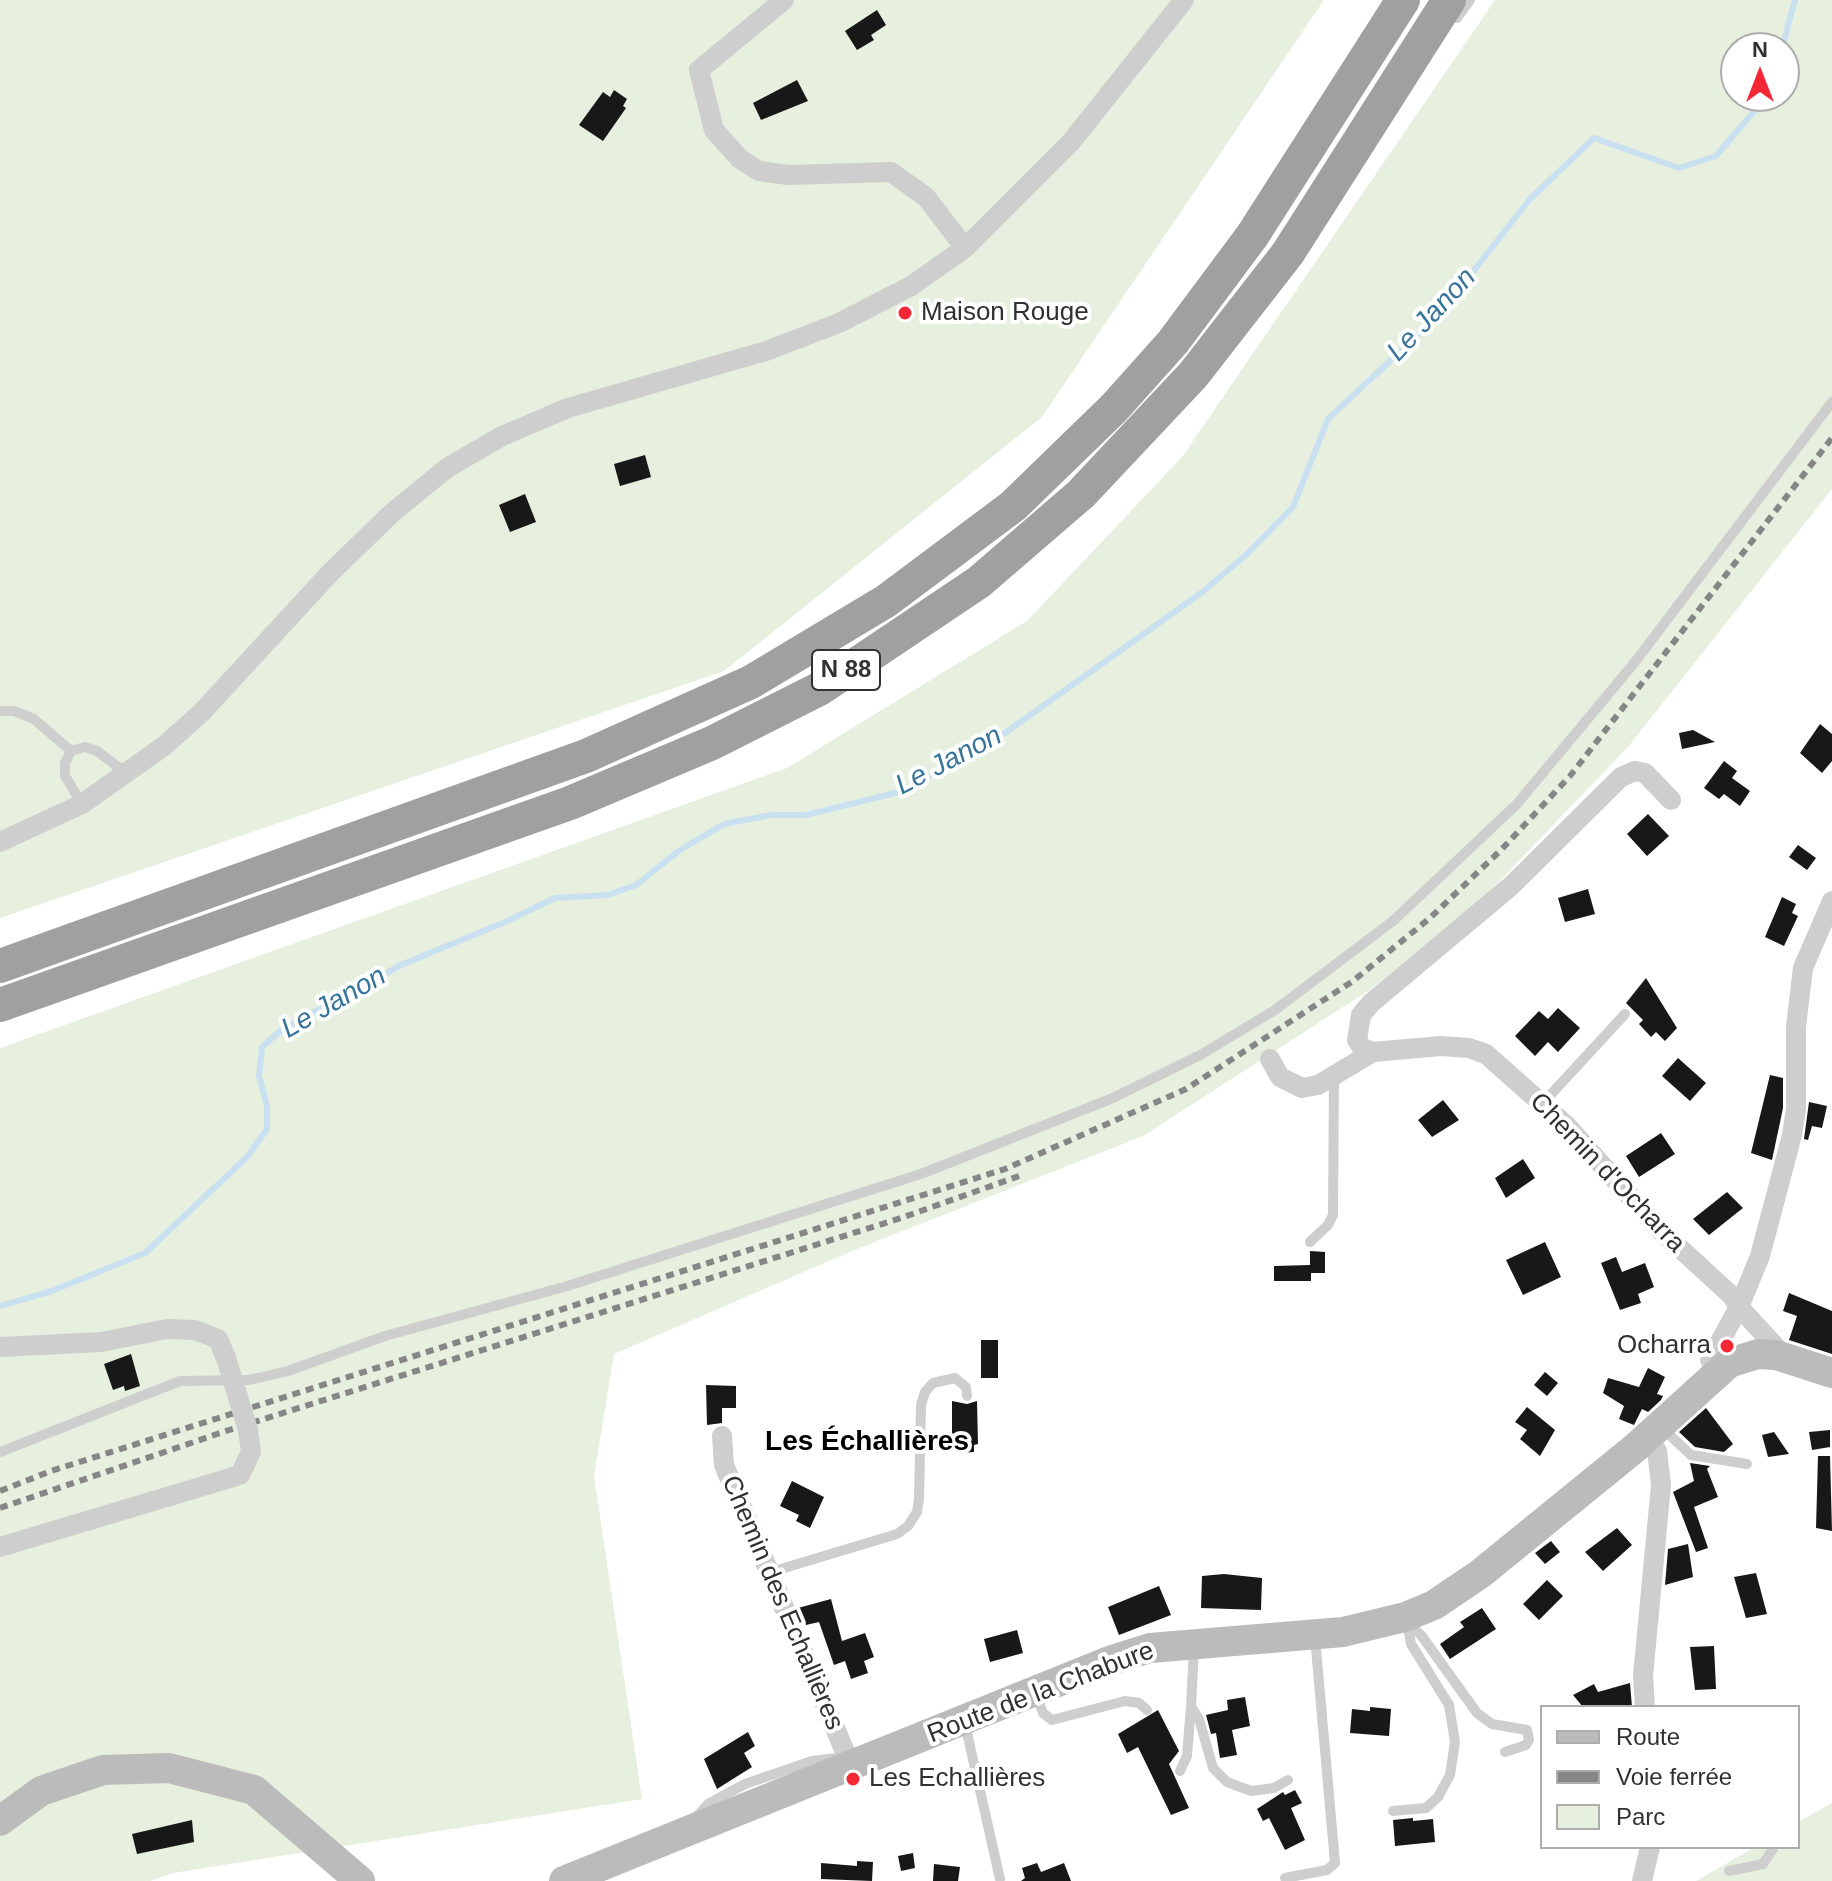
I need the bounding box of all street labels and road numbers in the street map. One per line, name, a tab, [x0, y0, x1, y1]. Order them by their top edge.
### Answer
road number: N 88	[812, 650, 880, 690]
street label: Chemin d'Ocharra	[1523, 1087, 1691, 1259]
street label: Chemin des Echallières	[714, 1471, 850, 1735]
street label: Route de la Chabure	[923, 1635, 1159, 1751]

